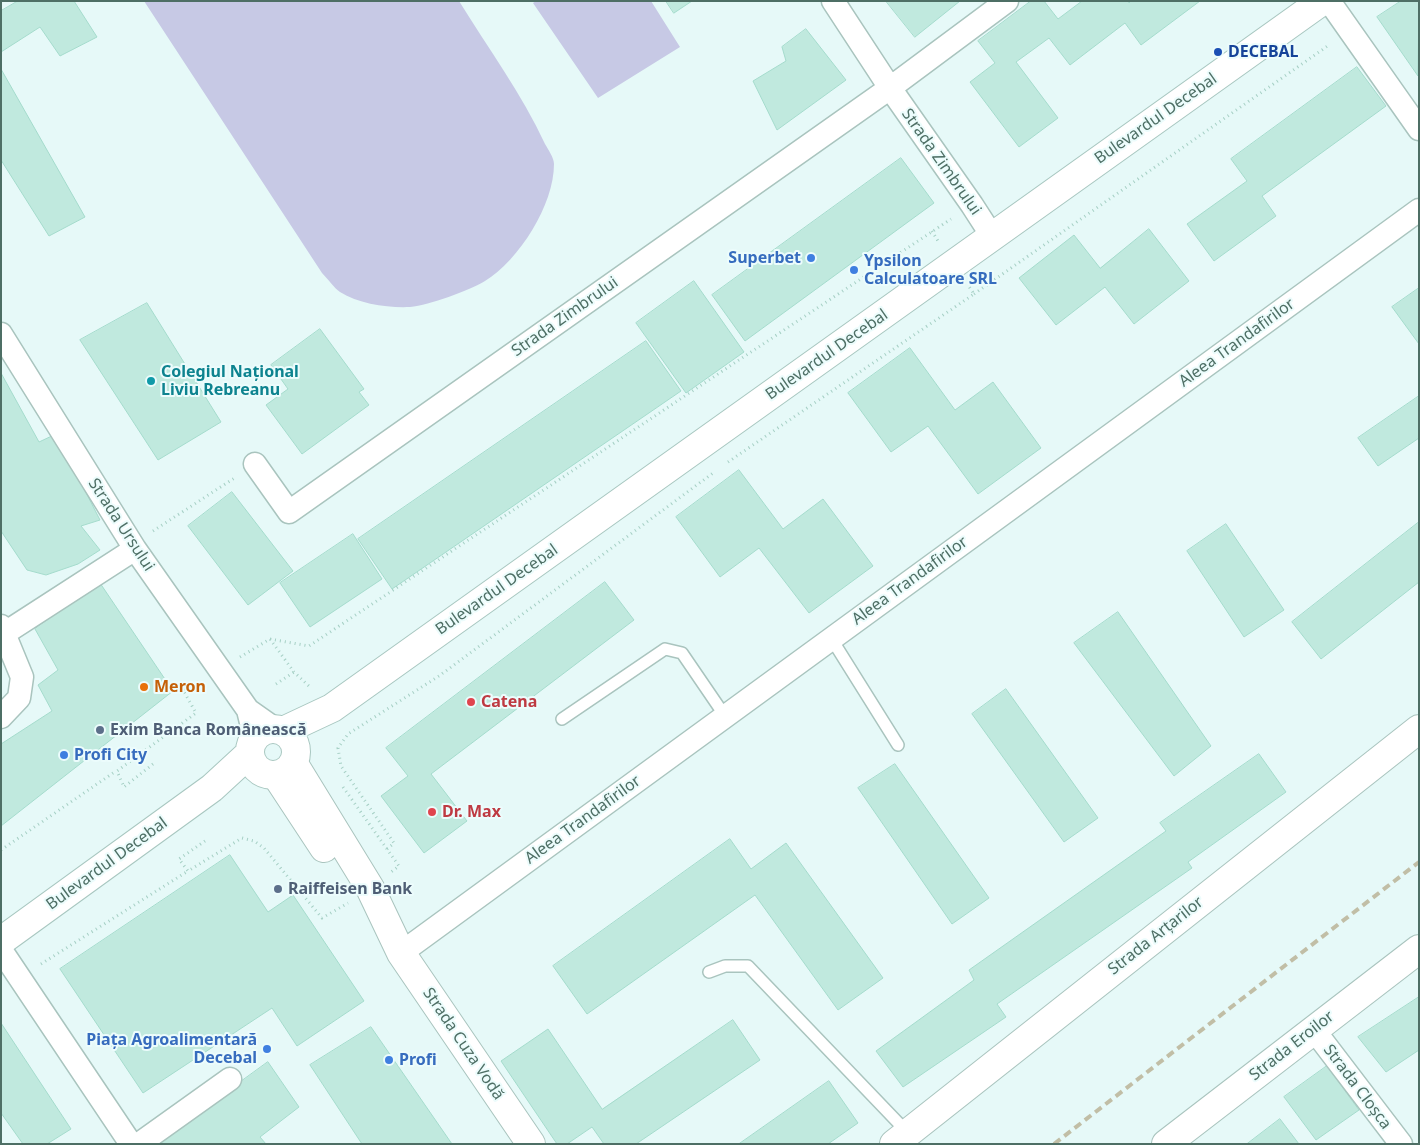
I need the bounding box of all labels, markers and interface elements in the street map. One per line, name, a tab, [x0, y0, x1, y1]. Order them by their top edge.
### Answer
place label: DECEBAL	[1228, 42, 1299, 62]
marker: DECEBAL	[1212, 46, 1224, 58]
street label: Bulevardul Decebal	[1091, 70, 1221, 168]
street label: Strada Zimbrului	[897, 105, 985, 219]
place label: Superbet	[728, 248, 801, 268]
place label: Ypsilon Calculatoare SRL	[864, 251, 997, 289]
marker: Superbet	[805, 252, 817, 264]
marker: Ypsilon Calculatoare SRL	[848, 264, 860, 276]
street label: Strada Zimbrului	[508, 273, 622, 361]
street label: Aleea Trandafirilor	[1175, 295, 1299, 391]
street label: Bulevardul Decebal	[762, 306, 892, 404]
place label: Colegiul Național Liviu Rebreanu	[161, 362, 299, 400]
marker: Colegiul Național Liviu Rebreanu	[145, 375, 157, 387]
street label: Strada Ursului	[84, 475, 158, 575]
street label: Aleea Trandafirilor	[848, 533, 972, 629]
street label: Bulevardul Decebal	[432, 541, 562, 639]
place label: Meron	[154, 677, 206, 697]
marker: Meron	[138, 681, 150, 693]
place label: Catena	[481, 692, 537, 712]
marker: Catena	[465, 696, 477, 708]
place label: Exim Banca Românească	[110, 720, 306, 740]
marker: Exim Banca Românească	[94, 724, 106, 736]
place label: Profi City	[74, 745, 147, 765]
marker: Profi City	[58, 749, 70, 761]
street label: Aleea Trandafirilor	[521, 772, 645, 868]
place label: Dr. Max	[442, 802, 501, 822]
marker: Dr. Max	[426, 806, 438, 818]
street label: Bulevardul Decebal	[43, 814, 171, 914]
place label: Raiffeisen Bank	[288, 879, 412, 899]
marker: Raiffeisen Bank	[272, 883, 284, 895]
street label: Strada Arțarilor	[1105, 893, 1207, 979]
street label: Strada Cuza Vodă	[418, 984, 508, 1104]
street label: Strada Eroilor	[1246, 1007, 1338, 1085]
place label: Piața Agroalimentară Decebal	[86, 1030, 257, 1068]
street label: Strada Cloșca	[1319, 1041, 1395, 1133]
marker: Piața Agroalimentară Decebal	[261, 1043, 273, 1055]
place label: Profi	[399, 1050, 437, 1070]
marker: Profi	[383, 1054, 395, 1066]

